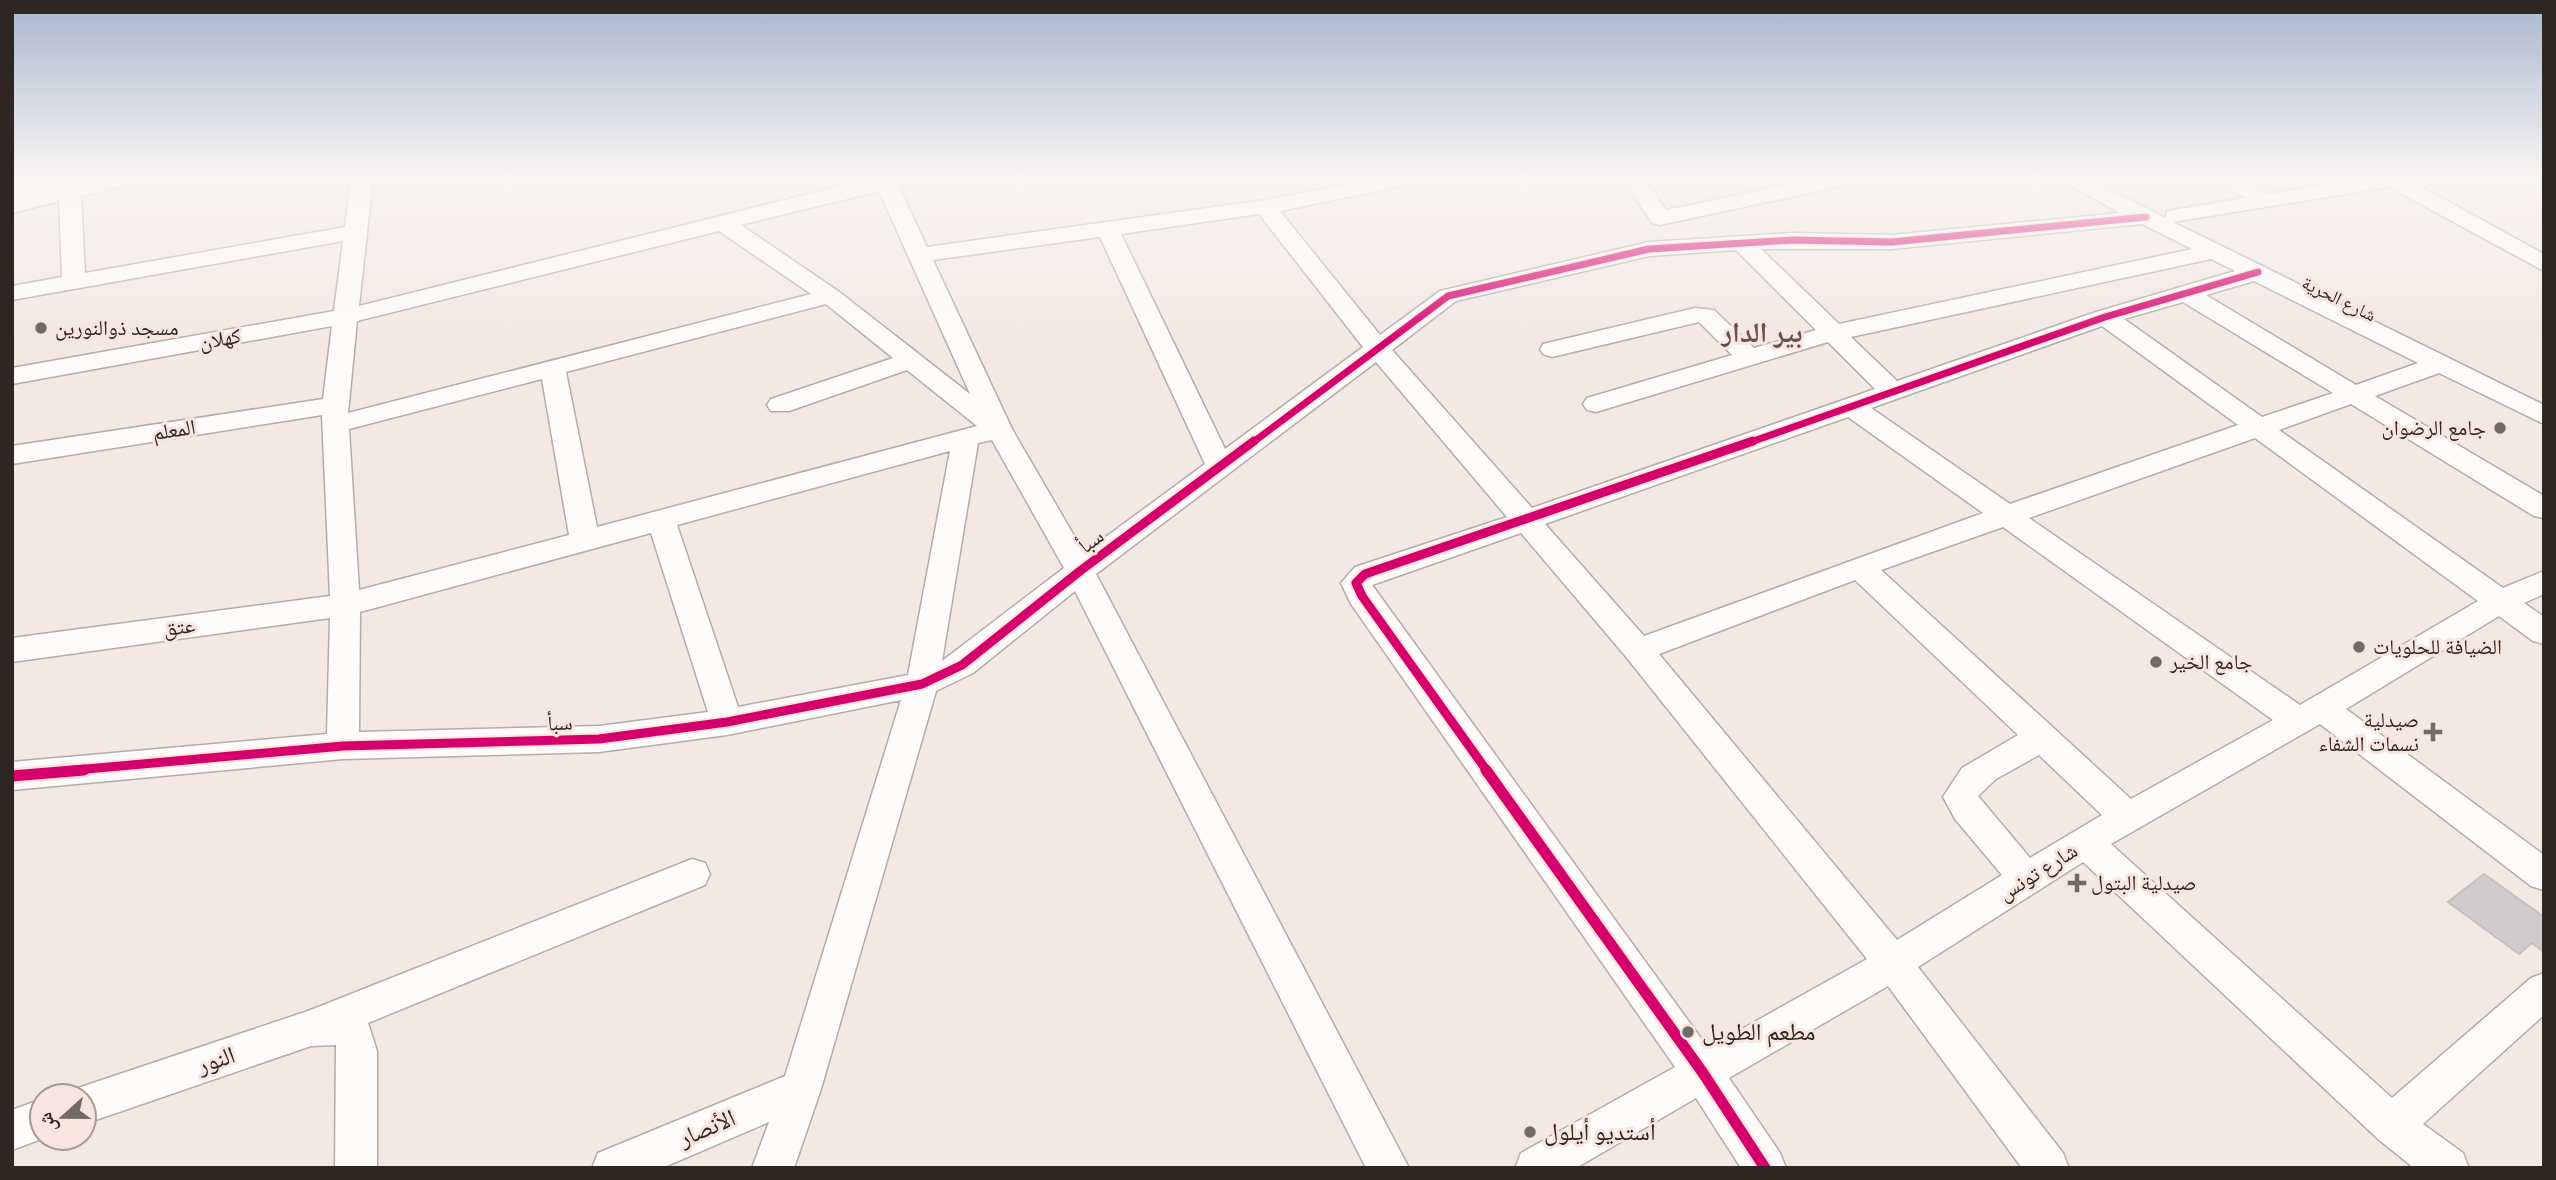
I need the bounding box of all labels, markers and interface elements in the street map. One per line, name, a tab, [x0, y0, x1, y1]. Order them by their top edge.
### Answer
street label: شارع الحرية	[2297, 269, 2381, 328]
district label: بير الدار	[1720, 310, 1803, 353]
place label: مسجد ذوالنورين	[55, 311, 179, 343]
street label: كهلان	[196, 319, 243, 357]
marker: مسجد ذوالنورين	[33, 320, 49, 336]
street label: المعلم	[150, 410, 198, 448]
place label: جامع الرضوان	[2382, 411, 2486, 443]
marker: جامع الرضوان	[2492, 420, 2508, 436]
street label: سبأ	[1071, 520, 1110, 561]
street label: عتق	[161, 608, 197, 644]
place label: الضيافة للحلويات	[2373, 630, 2502, 662]
marker: الضيافة للحلويات	[2351, 639, 2367, 655]
place label: جامع الخير	[2169, 645, 2252, 677]
marker: جامع الخير	[2148, 654, 2164, 670]
place label: صيدلية نسمات الشفاء	[2318, 703, 2419, 759]
street label: سبأ	[547, 706, 573, 738]
marker: صيدلية نسمات الشفاء	[2425, 724, 2441, 740]
street label: شارع تونس	[1991, 834, 2084, 908]
place label: صيدلية البتول	[2091, 866, 2197, 898]
marker: صيدلية البتول	[2069, 875, 2085, 891]
place label: مطعم الطويل	[1702, 1013, 1815, 1049]
marker: مطعم الطويل	[1680, 1024, 1696, 1040]
street label: النور	[191, 1036, 240, 1083]
north arrow	[28, 1082, 98, 1152]
street label: الأنصار	[672, 1099, 741, 1156]
text: ش	[30, 1109, 64, 1138]
place label: أستديو أيلول	[1544, 1113, 1656, 1149]
marker: أستديو أيلول	[1522, 1124, 1538, 1140]

